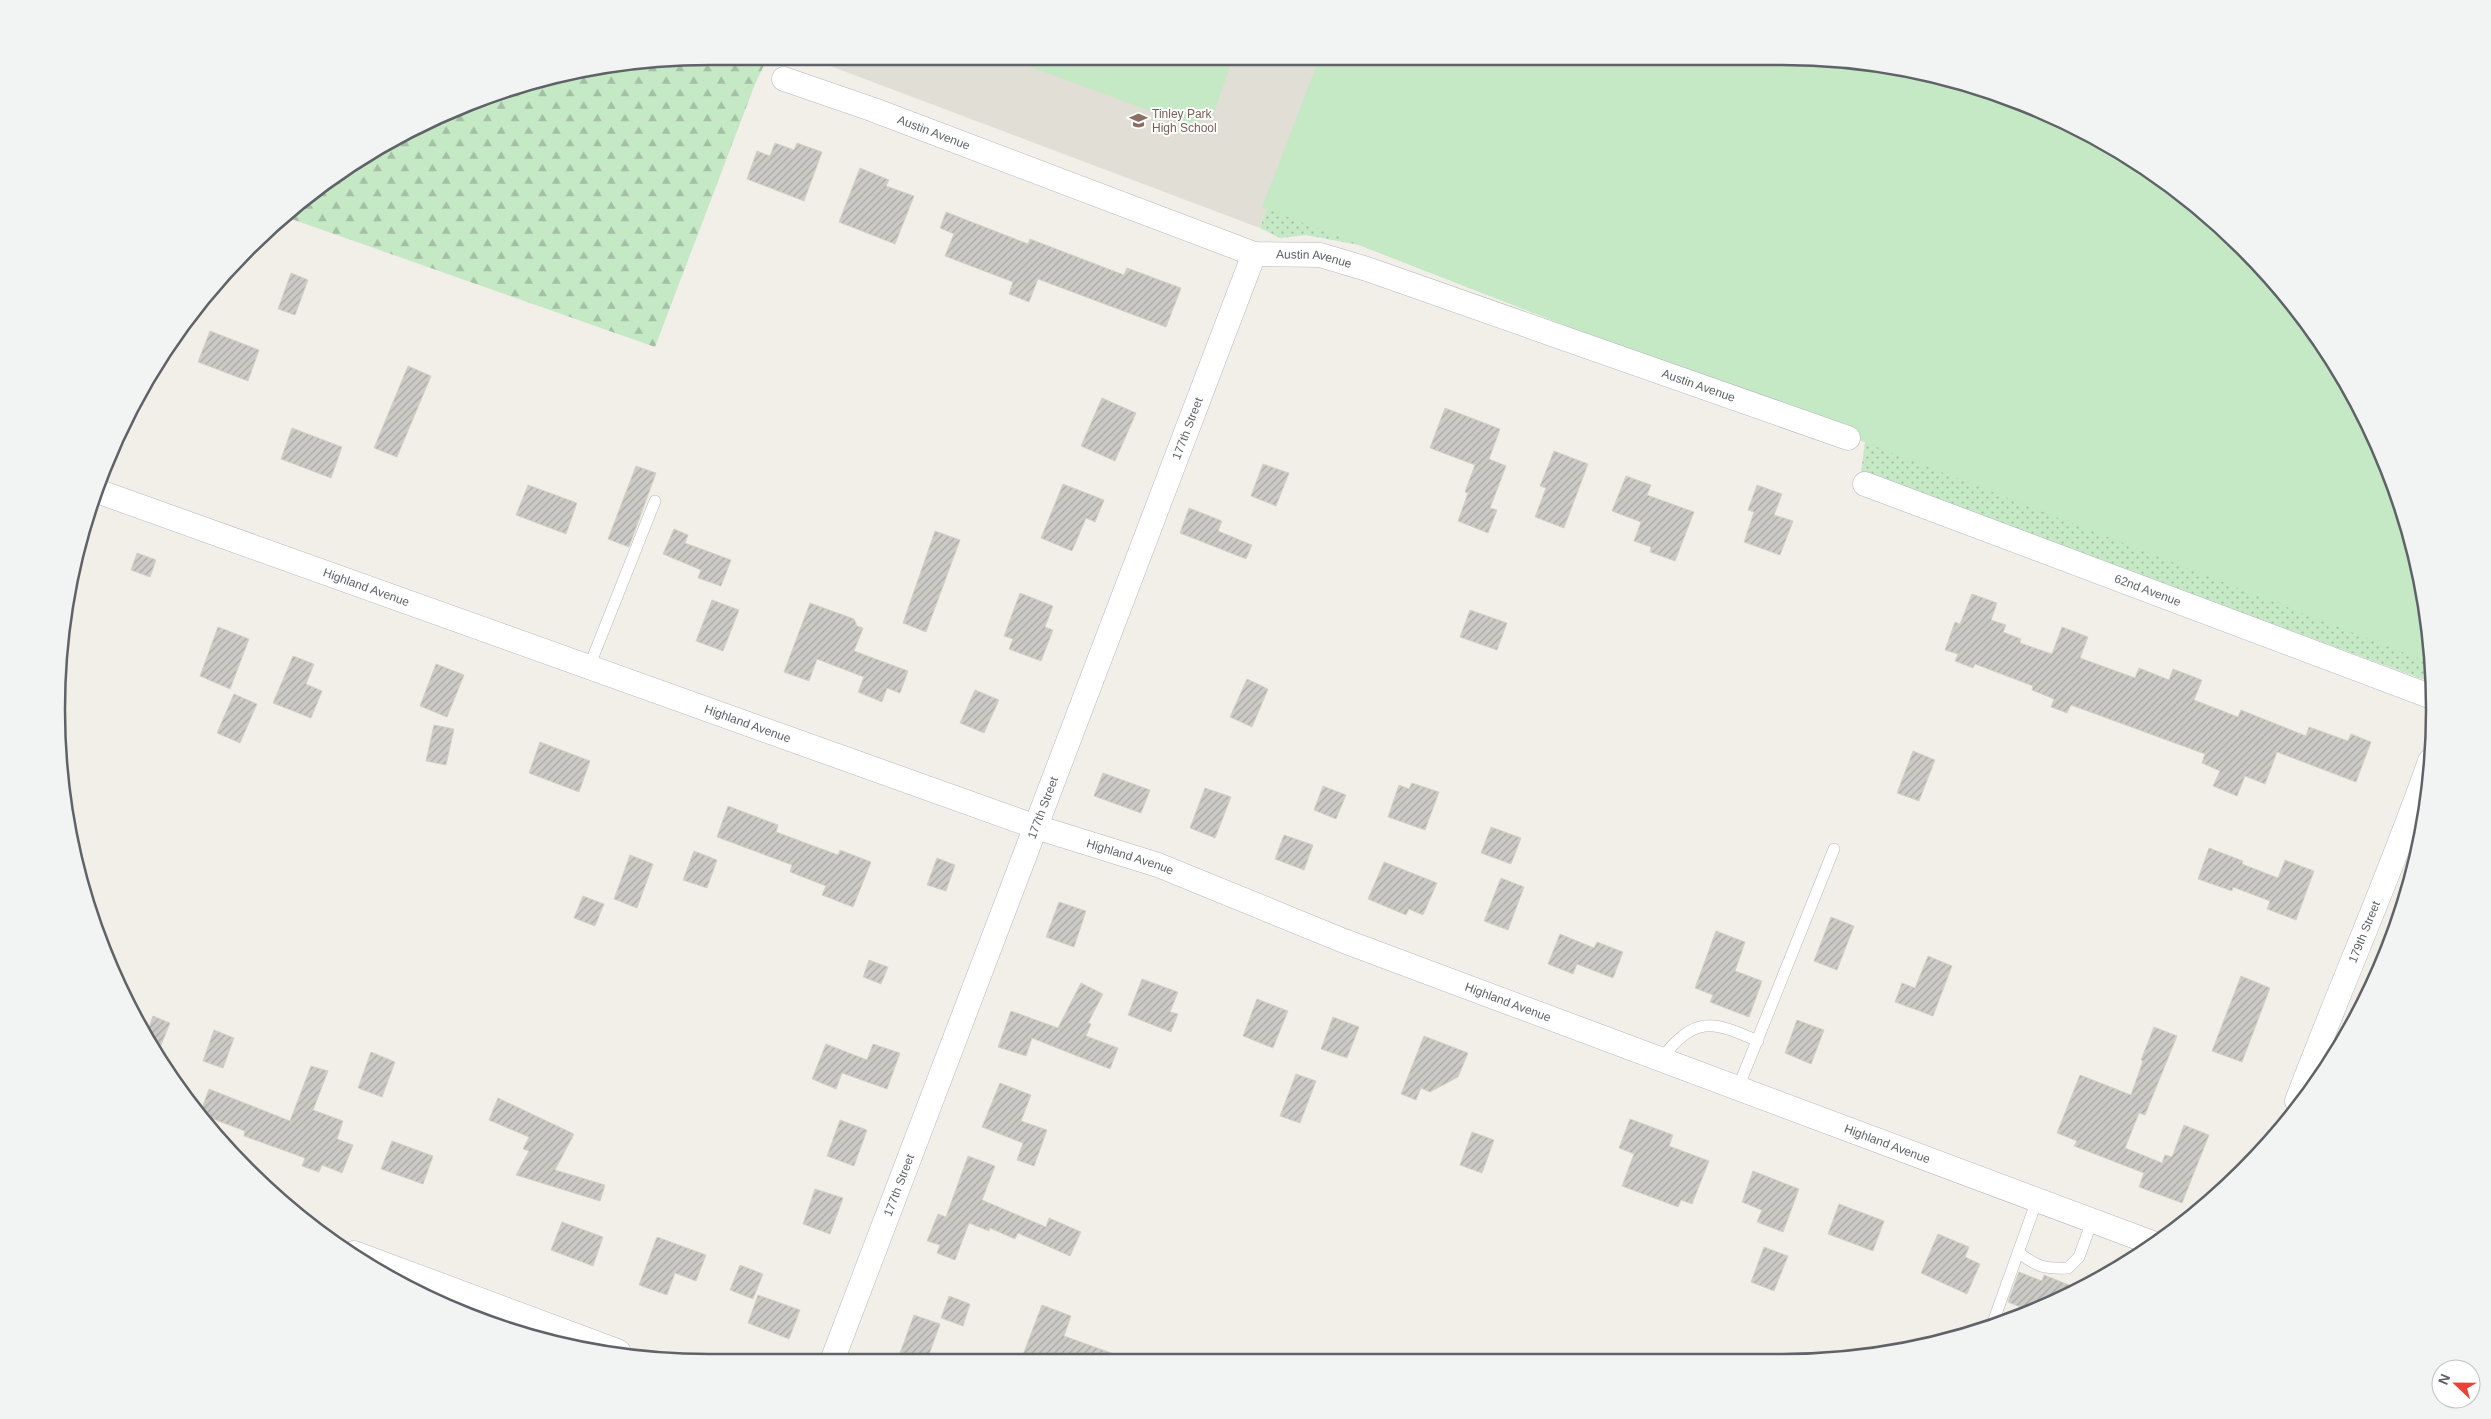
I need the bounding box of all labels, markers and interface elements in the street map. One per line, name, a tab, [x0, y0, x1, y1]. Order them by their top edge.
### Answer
place label: Tinley Park High School	[1152, 107, 1217, 135]
school or university icon: Tinley Park High School	[1128, 111, 1148, 131]
street label: Austin Avenue	[895, 112, 972, 153]
street label: Austin Avenue	[1276, 247, 1354, 271]
street label: Austin Avenue	[1660, 366, 1737, 405]
street label: 177th Street	[1169, 395, 1206, 462]
street label: Highland Avenue	[321, 565, 412, 609]
street label: 62nd Avenue	[2112, 571, 2183, 609]
street label: Highland Avenue	[703, 702, 793, 746]
street label: 177th Street	[1025, 774, 1061, 841]
street label: Highland Avenue	[1085, 836, 1176, 878]
street label: 179th Street	[2346, 898, 2383, 965]
street label: Highland Avenue	[1463, 980, 1553, 1025]
street label: Highland Avenue	[1842, 1122, 1933, 1167]
street label: 177th Street	[881, 1152, 917, 1218]
north arrow	[2431, 1359, 2481, 1409]
text: N	[2435, 1371, 2453, 1387]

